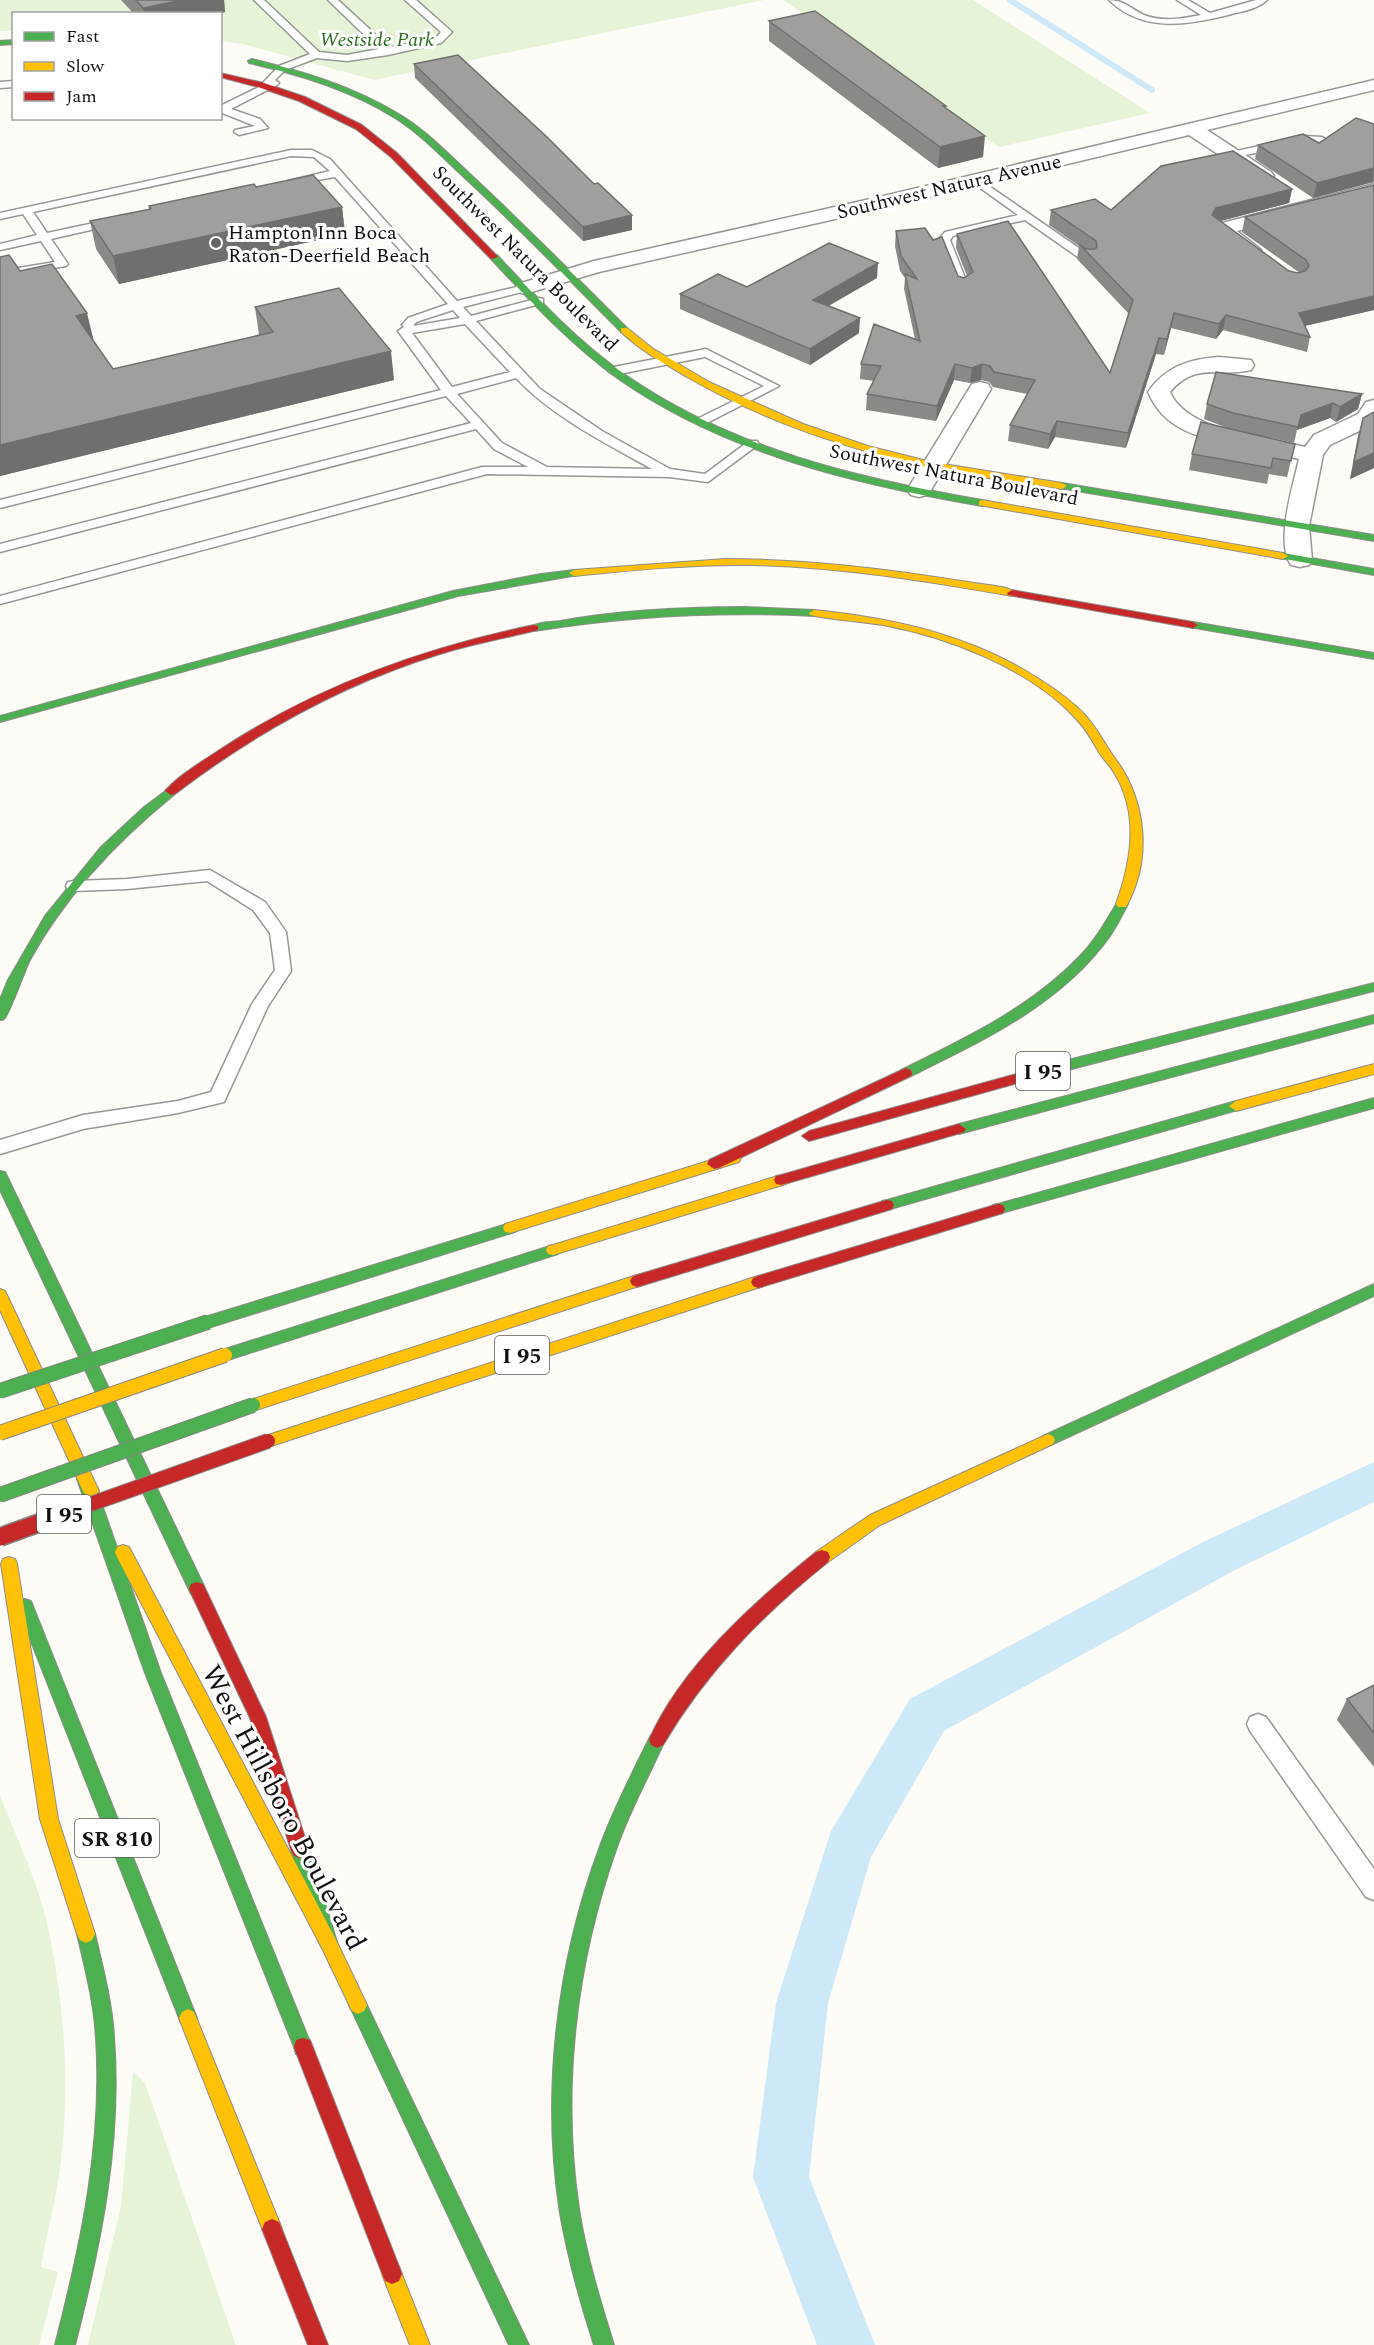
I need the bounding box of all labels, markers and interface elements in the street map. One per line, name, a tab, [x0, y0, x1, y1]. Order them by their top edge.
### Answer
legend	[12, 12, 222, 120]
text: Fast	[66, 23, 99, 50]
park label: Westside Park	[320, 25, 435, 55]
text: Slow	[66, 53, 105, 80]
text: Jam	[66, 83, 97, 110]
street label: Southwest Natura Avenue	[834, 147, 1064, 227]
street label: Southwest Natura Boulevard	[425, 159, 625, 359]
place label: Hampton Inn Boca Raton-Deerfield Beach	[228, 218, 430, 271]
marker: Hampton Inn Boca Raton-Deerfield Beach	[209, 236, 223, 250]
street label: Southwest Natura Boulevard	[827, 436, 1081, 514]
road number: I 95	[1016, 1052, 1070, 1090]
road number: I 95	[495, 1336, 549, 1374]
road number: I 95	[37, 1495, 91, 1533]
street label: West Hillsboro Boulevard	[190, 1657, 377, 1958]
road number: SR 810	[75, 1819, 159, 1857]

